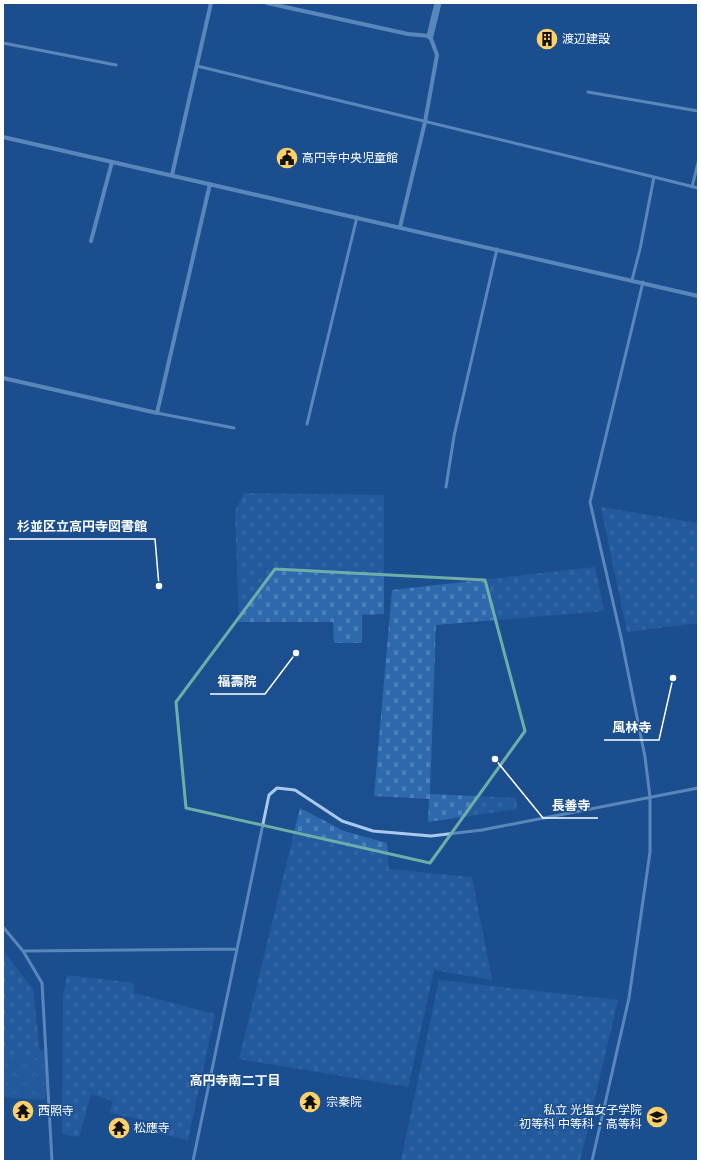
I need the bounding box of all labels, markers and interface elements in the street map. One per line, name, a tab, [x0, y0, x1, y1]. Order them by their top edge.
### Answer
building icon: 渡辺建設	[534, 26, 560, 52]
place label: 渡辺建設	[562, 32, 610, 45]
public building icon: 高円寺中央児童館	[274, 145, 300, 171]
place label: 高円寺中央児童館	[302, 151, 398, 164]
callout: 杉並区立高円寺図書館	[9, 514, 155, 539]
text: 杉並区立高円寺図書館	[17, 519, 147, 533]
callout: 福壽院	[210, 669, 265, 694]
text: 福壽院	[217, 674, 257, 688]
callout: 風林寺	[604, 715, 659, 740]
text: 風林寺	[612, 720, 652, 734]
callout: 長善寺	[543, 793, 598, 818]
text: 長善寺	[551, 798, 591, 812]
district label: 高円寺南二丁目	[189, 1073, 281, 1087]
temple icon: 宗秦院	[297, 1089, 323, 1115]
place label: 宗秦院	[326, 1095, 362, 1108]
temple icon: 西照寺	[10, 1098, 36, 1124]
place label: 私立 光塩女子学院 初等科 中等科・高等科	[519, 1103, 642, 1130]
place label: 西照寺	[38, 1104, 74, 1117]
school or university icon: 私立 光塩女子学院 初等科 中等科・高等科	[644, 1104, 670, 1130]
temple icon: 松應寺	[106, 1115, 132, 1141]
place label: 松應寺	[134, 1121, 170, 1134]

